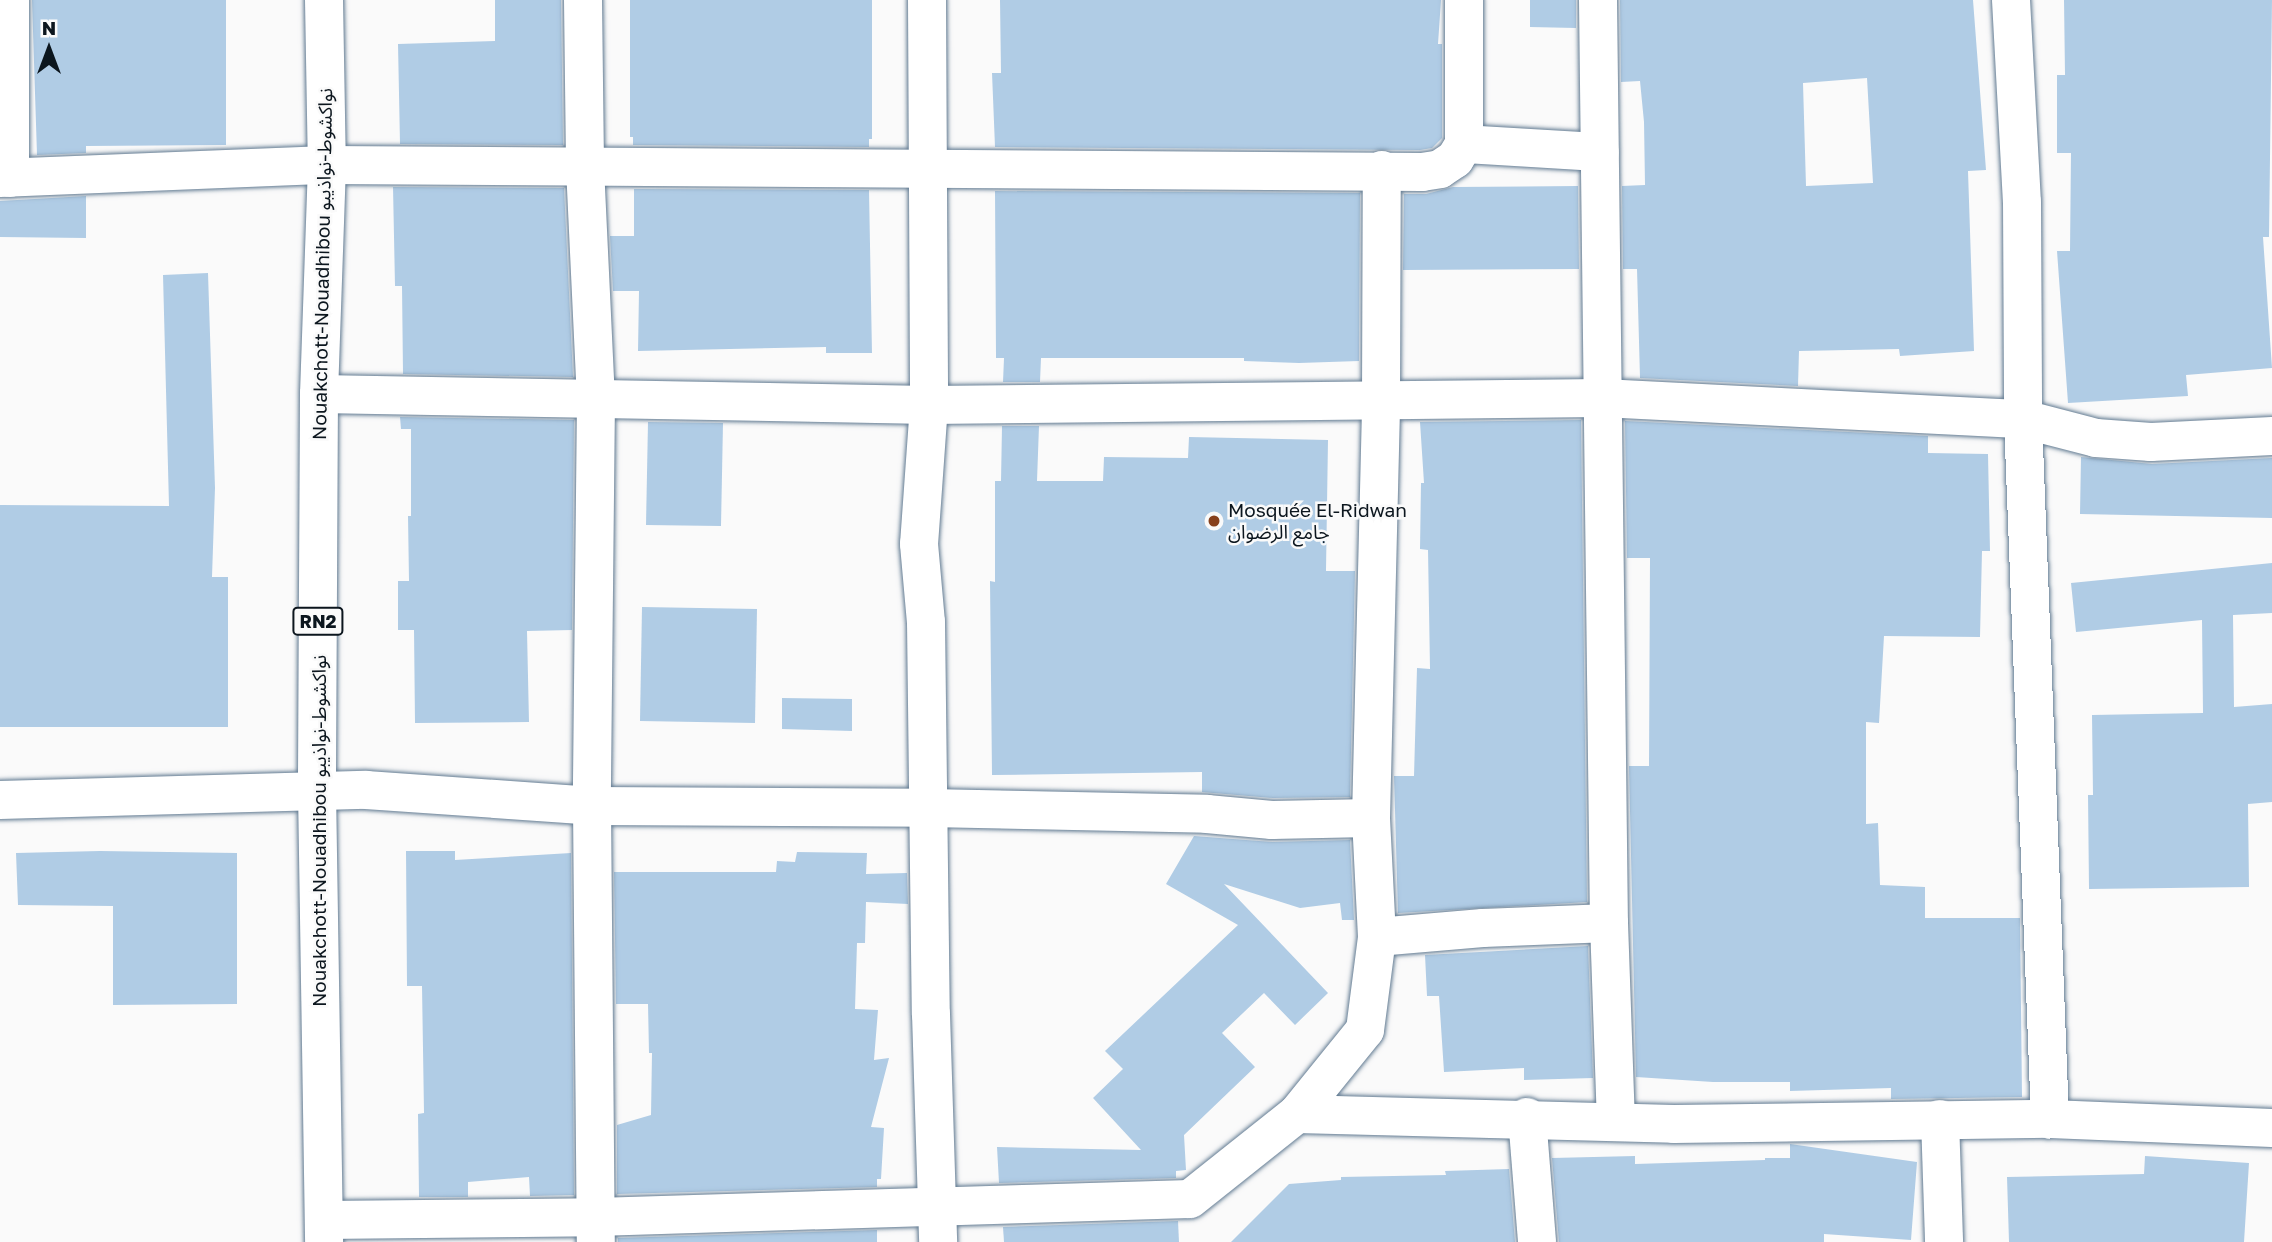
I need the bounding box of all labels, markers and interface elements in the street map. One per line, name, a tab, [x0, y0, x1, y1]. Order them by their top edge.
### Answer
north arrow	[14, 14, 84, 84]
text: N	[42, 16, 56, 39]
street label: Nouakchott-Nouadhibou نواكشوط-نواذيبو	[308, 88, 336, 440]
place label: Mosquée El-Ridwan جامع الرضوان	[1228, 499, 1407, 543]
marker: Mosquée El-Ridwan جامع الرضوان	[1206, 513, 1222, 529]
road number: RN2	[292, 606, 344, 636]
street label: Nouakchott-Nouadhibou نواكشوط-نواذيبو	[308, 655, 330, 1007]

